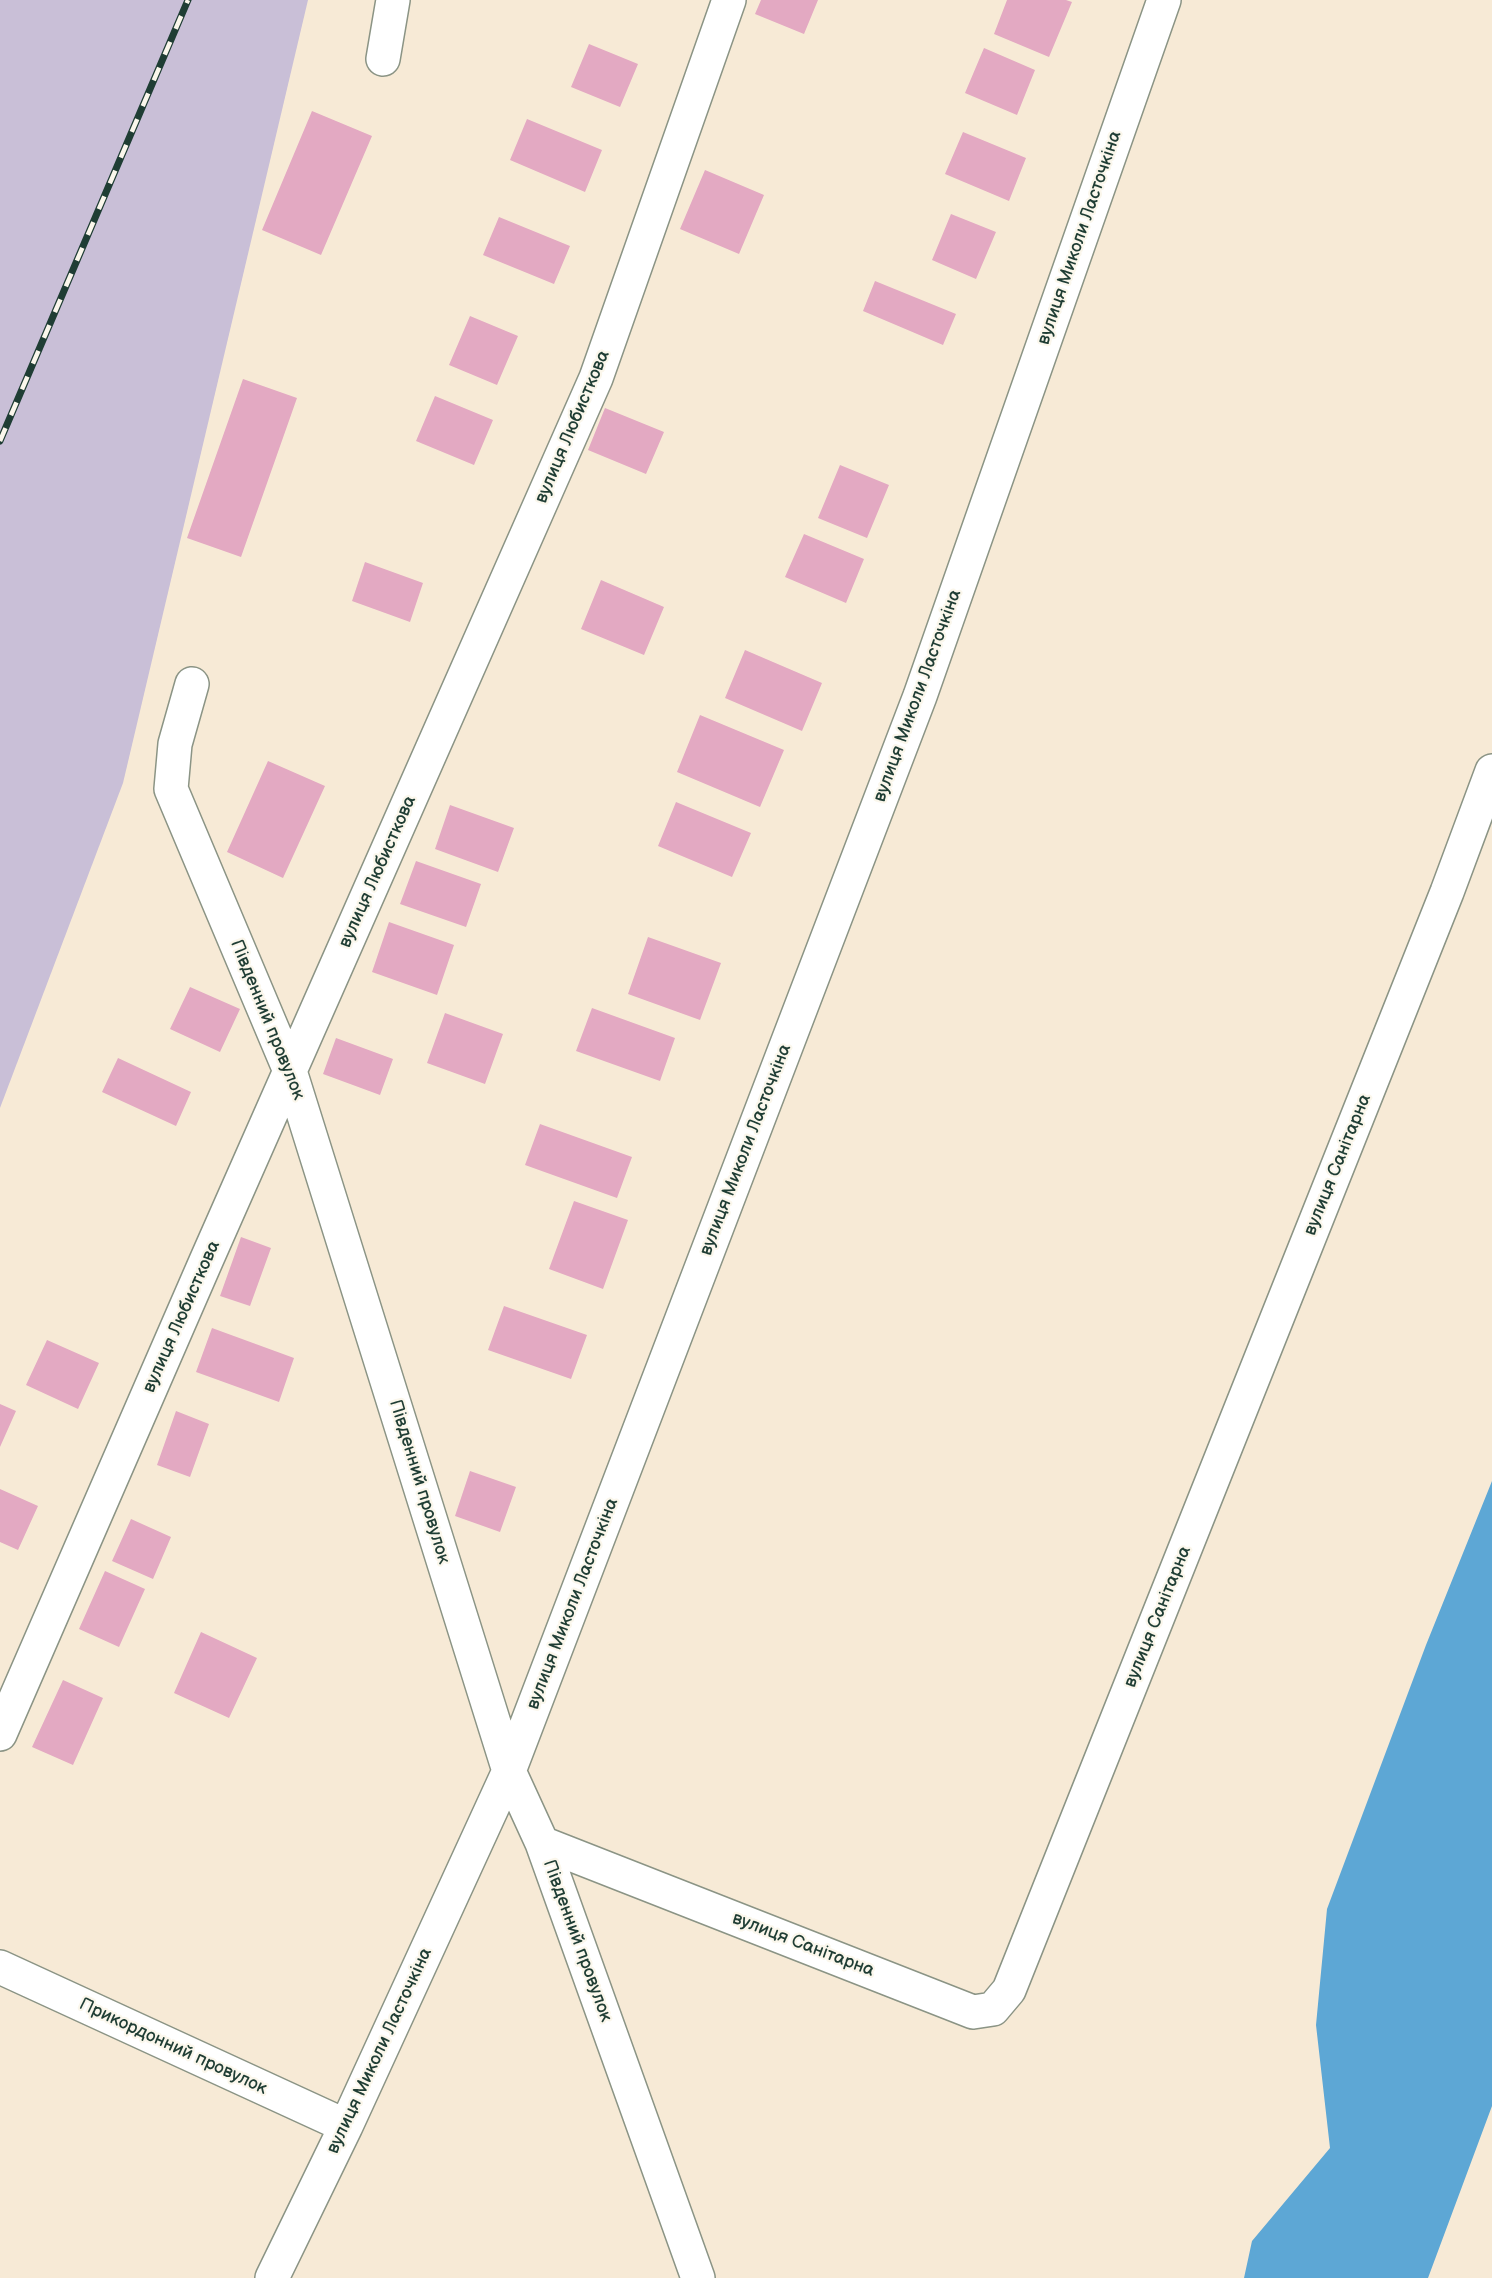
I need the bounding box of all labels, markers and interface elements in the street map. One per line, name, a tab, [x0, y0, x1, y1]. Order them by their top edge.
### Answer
street label: вулиця Миколи Ласточкіна	[1033, 128, 1127, 348]
street label: вулиця Любисткова	[531, 347, 615, 507]
street label: вулиця Миколи Ласточкіна	[869, 587, 967, 805]
street label: вулиця Любисткова	[335, 793, 421, 951]
street label: Південний провулок	[225, 937, 309, 1103]
street label: вулиця Миколи Ласточкіна	[696, 1041, 796, 1259]
street label: вулиця Санітарна	[1300, 1091, 1376, 1239]
street label: вулиця Любисткова	[139, 1238, 225, 1396]
street label: Південний провулок	[384, 1397, 454, 1567]
street label: вулиця Миколи Ласточкіна	[523, 1495, 623, 1713]
street label: вулиця Санітарна	[1120, 1543, 1196, 1691]
street label: Південний провулок	[538, 1857, 616, 2025]
street label: вулиця Санітарна	[729, 1908, 877, 1982]
street label: вулиця Миколи Ласточкіна	[323, 1945, 437, 2157]
street label: Прикордонний провулок	[76, 1994, 270, 2100]

